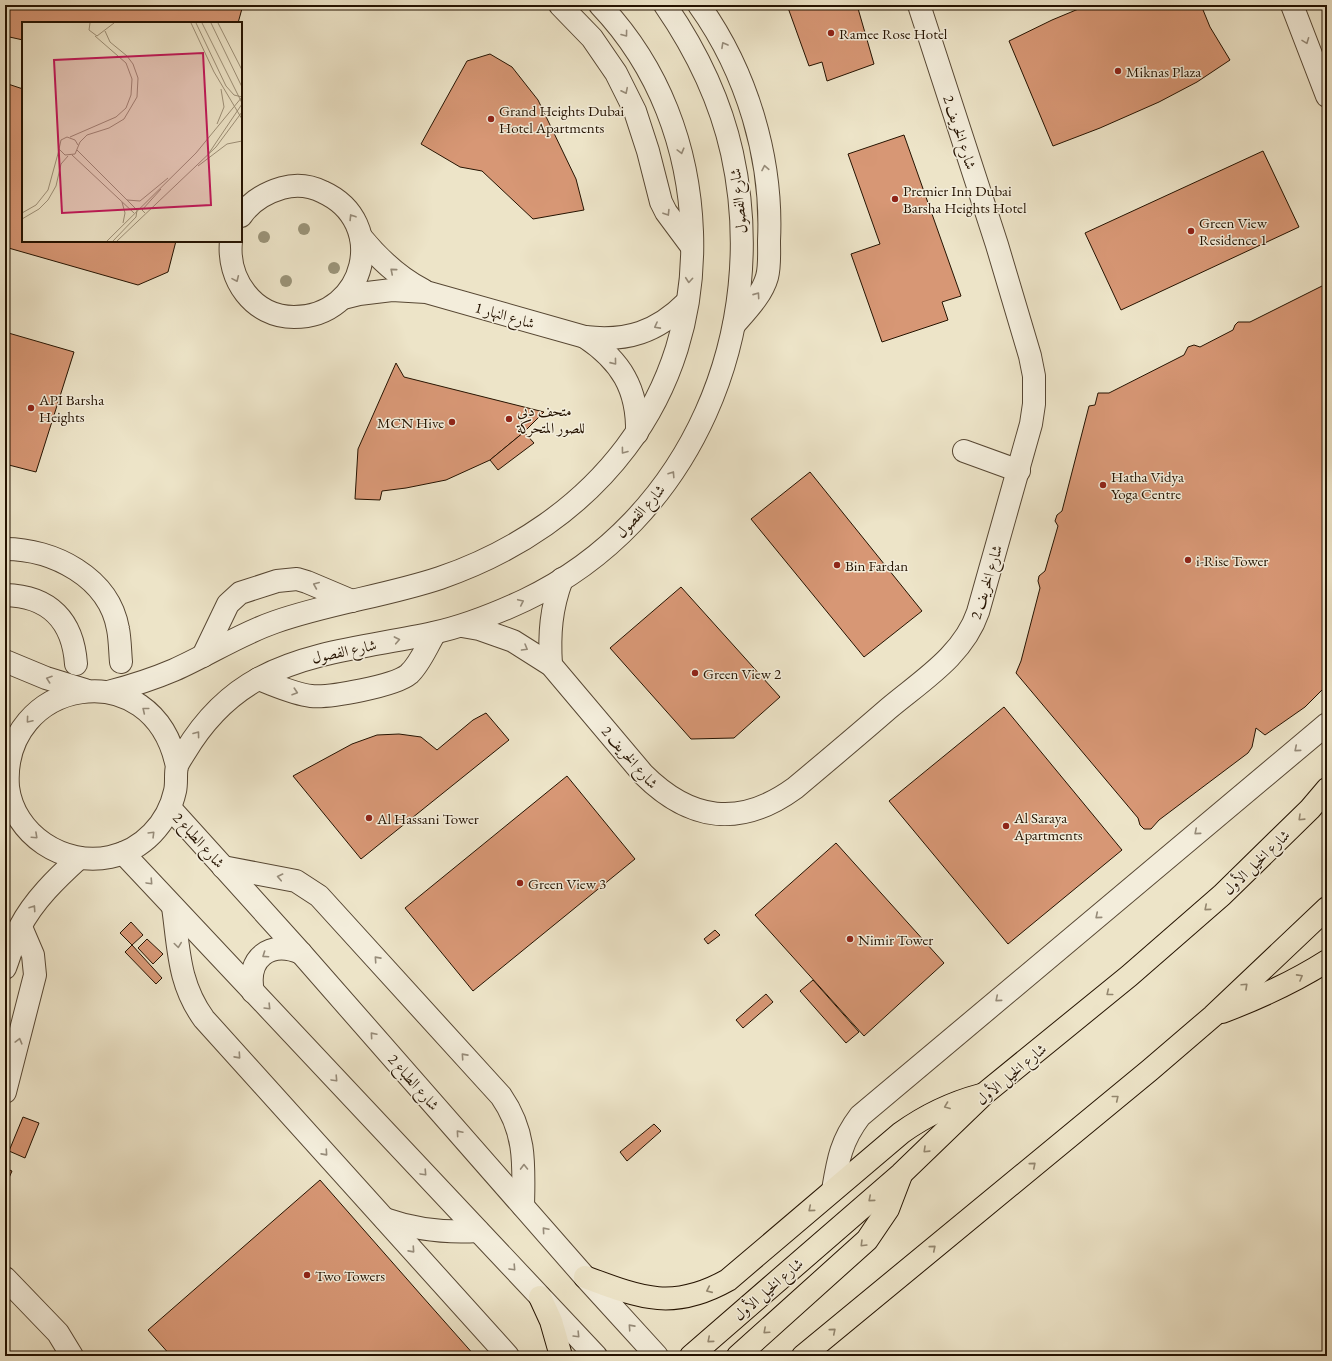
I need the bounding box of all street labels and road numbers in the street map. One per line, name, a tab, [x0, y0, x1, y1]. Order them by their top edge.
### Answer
street label: شارع الخريف 2	[935, 93, 981, 173]
street label: شارع الفصول	[725, 167, 755, 235]
street label: شارع النهار 1	[472, 297, 537, 336]
street label: شارع الفصول	[611, 480, 672, 544]
street label: شارع الخريف 2	[966, 542, 1010, 623]
street label: شارع الفصول	[310, 635, 379, 671]
street label: شارع الخريف 2	[595, 722, 662, 795]
street label: شارع الطباع 2	[166, 808, 229, 875]
street label: شارع الخيل الأول	[1218, 825, 1296, 902]
street label: شارع الخيل الأول	[971, 1038, 1053, 1112]
street label: شارع الطباع 2	[381, 1050, 444, 1117]
street label: شارع الخيل الأول	[729, 1253, 809, 1327]

